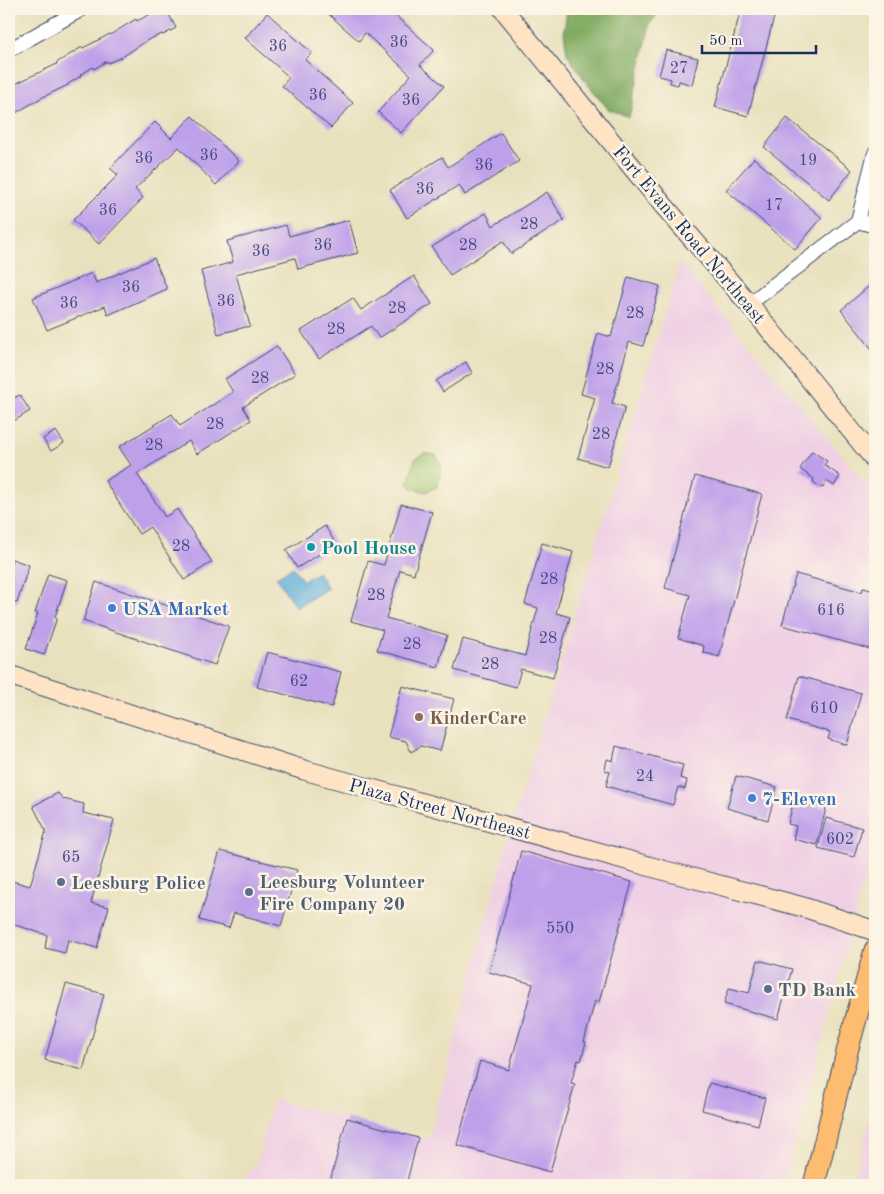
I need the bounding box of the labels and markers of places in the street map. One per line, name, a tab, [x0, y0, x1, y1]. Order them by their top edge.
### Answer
place label: Pool House	[321, 540, 417, 559]
marker: Pool House	[305, 541, 317, 553]
place label: USA Market	[122, 601, 229, 620]
marker: USA Market	[106, 602, 118, 614]
place label: KinderCare	[429, 710, 527, 729]
marker: KinderCare	[413, 711, 425, 723]
place label: 7-Eleven	[762, 791, 837, 810]
marker: 7-Eleven	[746, 792, 758, 804]
place label: Leesburg Volunteer Fire Company 20	[259, 874, 425, 915]
place label: Leesburg Police	[71, 875, 206, 894]
marker: Leesburg Police	[55, 876, 67, 888]
marker: Leesburg Volunteer Fire Company 20	[243, 886, 255, 898]
place label: TD Bank	[778, 982, 857, 1001]
marker: TD Bank	[762, 983, 774, 995]

